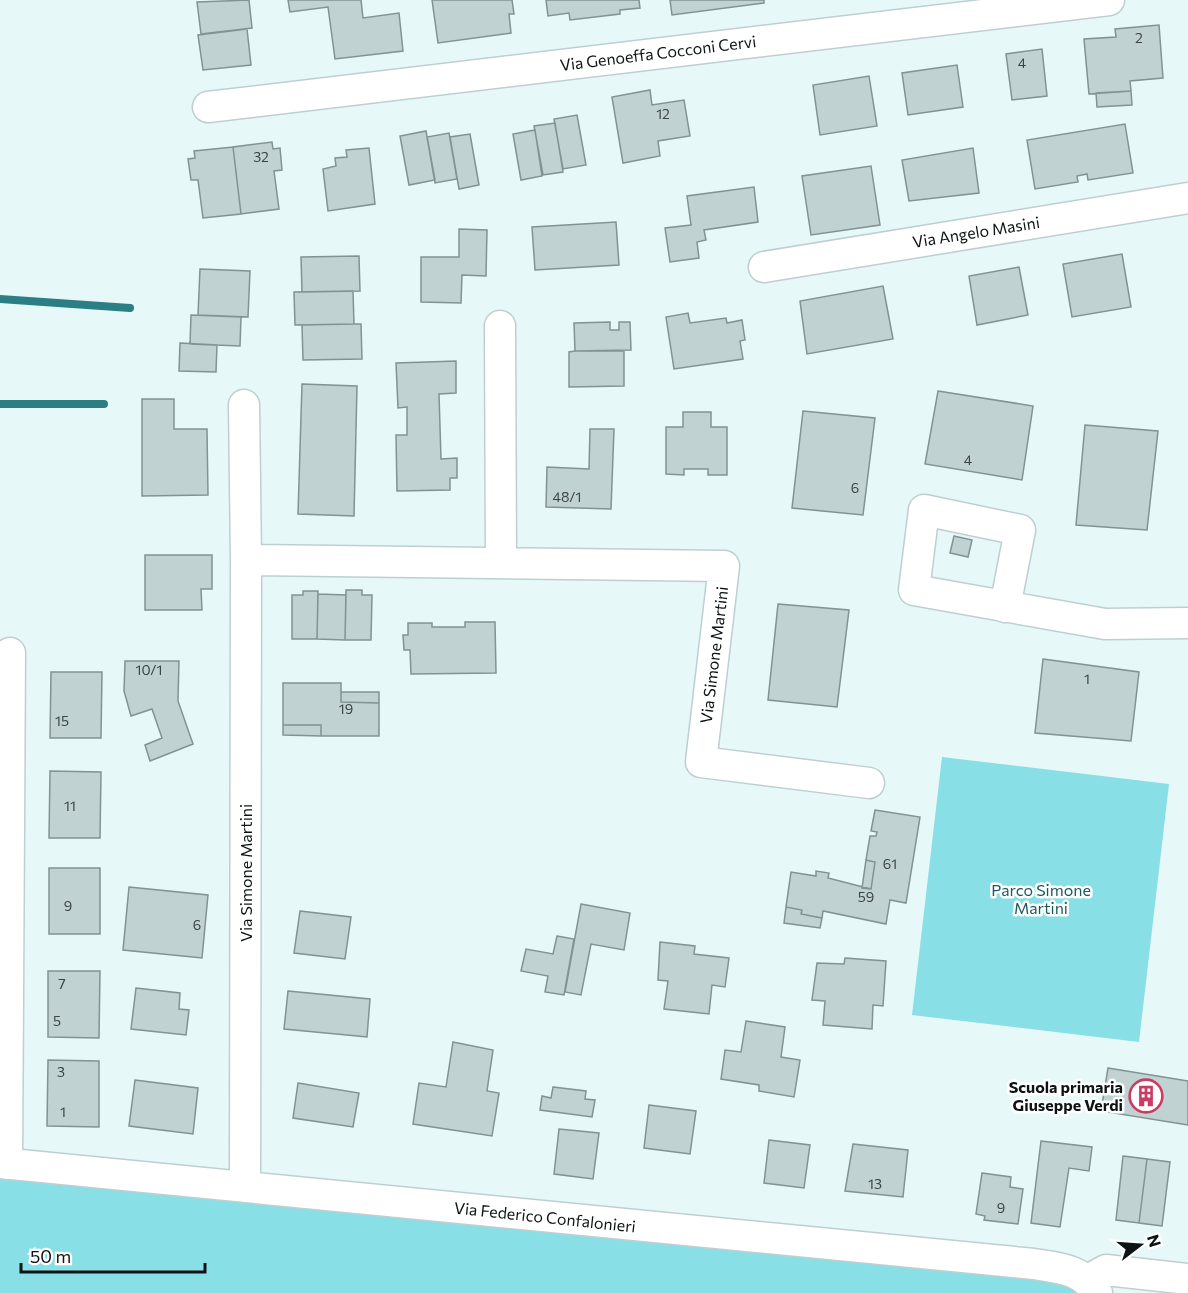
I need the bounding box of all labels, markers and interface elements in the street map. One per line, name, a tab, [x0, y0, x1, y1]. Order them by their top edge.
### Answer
house number: 2	[1135, 29, 1143, 46]
street label: Via Genoeffa Cocconi Cervi	[559, 31, 757, 74]
house number: 4	[1018, 54, 1027, 71]
house number: 12	[656, 105, 670, 122]
house number: 32	[253, 148, 269, 165]
street label: Via Angelo Masini	[911, 212, 1041, 251]
house number: 4	[964, 451, 973, 468]
house number: 6	[851, 479, 859, 496]
house number: 48/1	[553, 488, 581, 505]
street label: Via Simone Martini	[696, 585, 731, 725]
house number: 10/1	[135, 661, 163, 678]
house number: 1	[1084, 670, 1090, 687]
house number: 19	[339, 700, 353, 717]
house number: 15	[55, 712, 69, 729]
house number: 11	[64, 797, 76, 814]
street label: Via Simone Martini	[236, 804, 255, 942]
house number: 61	[883, 855, 897, 872]
park label: Parco Simone Martini	[991, 880, 1091, 917]
house number: 59	[858, 888, 874, 905]
house number: 9	[64, 897, 72, 914]
house number: 6	[193, 916, 201, 933]
house number: 7	[58, 975, 66, 992]
house number: 5	[53, 1012, 61, 1029]
house number: 3	[57, 1063, 65, 1080]
place label: Scuola primaria Giuseppe Verdi	[1009, 1077, 1123, 1114]
building icon: Scuola primaria Giuseppe Verdi	[1128, 1078, 1164, 1114]
house number: 1	[60, 1103, 66, 1120]
house number: 13	[868, 1175, 882, 1192]
street label: Via Federico Confalonieri	[453, 1198, 637, 1235]
house number: 9	[997, 1199, 1005, 1216]
north arrow	[1110, 1215, 1170, 1275]
text: N	[1144, 1232, 1166, 1249]
scale bar	[21, 1236, 206, 1274]
text: 50 m	[30, 1245, 71, 1267]

